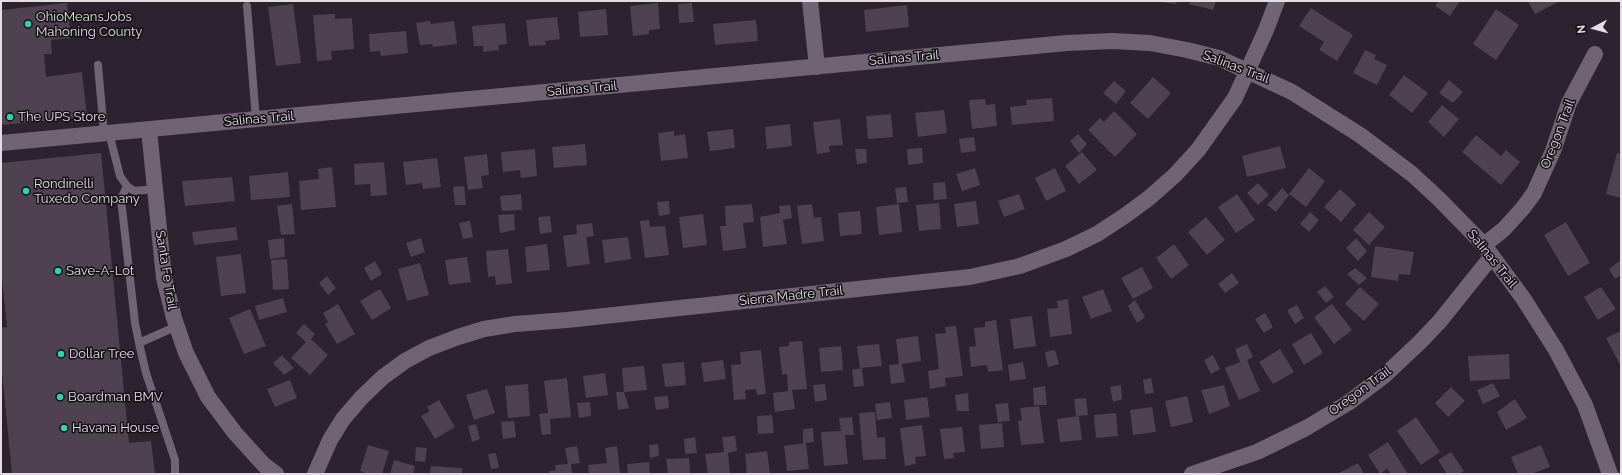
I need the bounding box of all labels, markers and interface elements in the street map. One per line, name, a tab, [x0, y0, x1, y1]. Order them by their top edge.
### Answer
north arrow	[1574, 8, 1614, 48]
place label: OhioMeansJobs Mahoning County	[36, 9, 142, 40]
marker: OhioMeansJobs Mahoning County	[23, 19, 33, 29]
text: N	[1575, 24, 1588, 34]
street label: Salinas Trail	[868, 47, 940, 69]
street label: Salinas Trail	[1200, 47, 1272, 87]
street label: Salinas Trail	[546, 78, 618, 100]
street label: Oregon Trail	[1538, 97, 1578, 171]
street label: Salinas Trail	[223, 108, 295, 130]
place label: The UPS Store	[18, 109, 105, 125]
marker: The UPS Store	[5, 112, 15, 122]
place label: Rondinelli Tuxedo Company	[34, 176, 140, 207]
marker: Rondinelli Tuxedo Company	[21, 186, 31, 196]
street label: Salinas Trail	[1464, 227, 1520, 291]
street label: Santa Fe Trail	[152, 229, 180, 311]
place label: Save-A-Lot	[66, 263, 134, 279]
marker: Save-A-Lot	[53, 266, 63, 276]
street label: Sierra Madre Trail	[738, 283, 844, 309]
place label: Dollar Tree	[69, 346, 134, 362]
marker: Dollar Tree	[56, 349, 66, 359]
street label: Oregon Trail	[1326, 363, 1394, 419]
place label: Boardman BMV	[68, 389, 163, 405]
marker: Boardman BMV	[55, 392, 65, 402]
place label: Havana House	[72, 420, 159, 436]
marker: Havana House	[59, 423, 69, 433]

